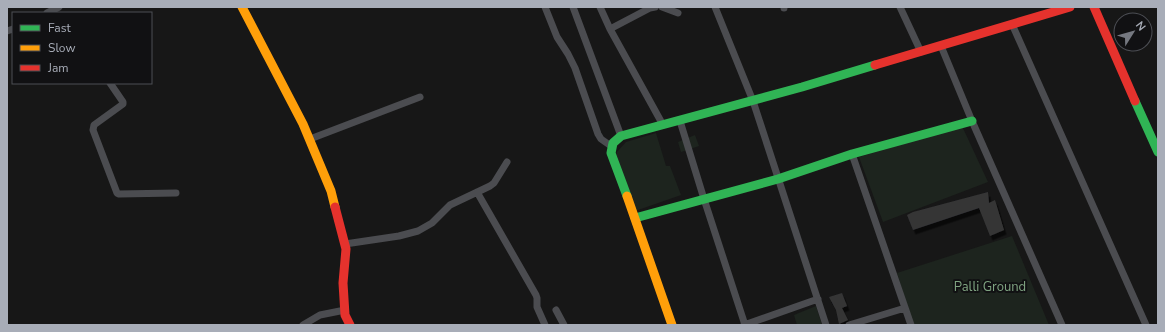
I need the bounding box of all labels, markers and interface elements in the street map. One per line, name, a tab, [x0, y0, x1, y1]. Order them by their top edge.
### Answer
legend	[12, 12, 152, 84]
north arrow	[1113, 12, 1153, 52]
text: N	[1132, 18, 1149, 34]
text: Fast	[48, 20, 71, 36]
text: Slow	[48, 40, 76, 56]
text: Jam	[47, 60, 69, 76]
park label: Palli Ground	[954, 278, 1026, 296]

